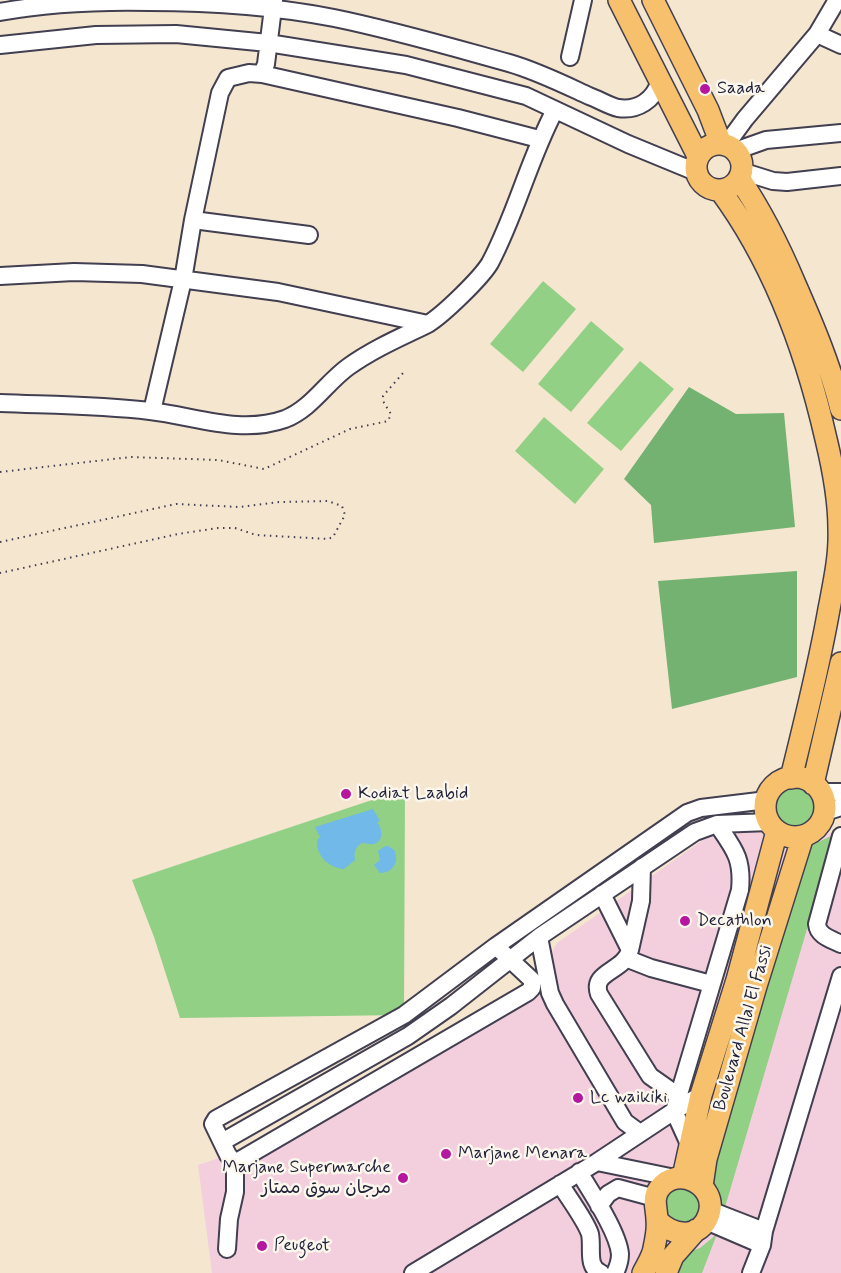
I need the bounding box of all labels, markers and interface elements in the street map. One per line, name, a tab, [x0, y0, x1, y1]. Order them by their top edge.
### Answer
place label: Saada	[717, 78, 765, 100]
marker: Saada	[698, 82, 712, 96]
place label: Kodiat Laabid	[358, 783, 468, 805]
marker: Kodiat Laabid	[339, 787, 353, 801]
place label: Decathlon	[697, 910, 772, 932]
marker: Decathlon	[678, 914, 692, 928]
street label: Boulevard Allal El Fassi	[710, 943, 778, 1113]
place label: Lc waikiki	[590, 1087, 667, 1109]
marker: Lc waikiki	[571, 1091, 585, 1105]
place label: Marjane Menara	[458, 1143, 587, 1165]
marker: Marjane Menara	[439, 1147, 453, 1161]
place label: Marjane Supermarche مرجان سوق ممتاز	[222, 1157, 391, 1200]
marker: Marjane Supermarche مرجان سوق ممتاز	[396, 1171, 410, 1185]
place label: Peugeot	[274, 1235, 330, 1257]
marker: Peugeot	[255, 1239, 269, 1253]

